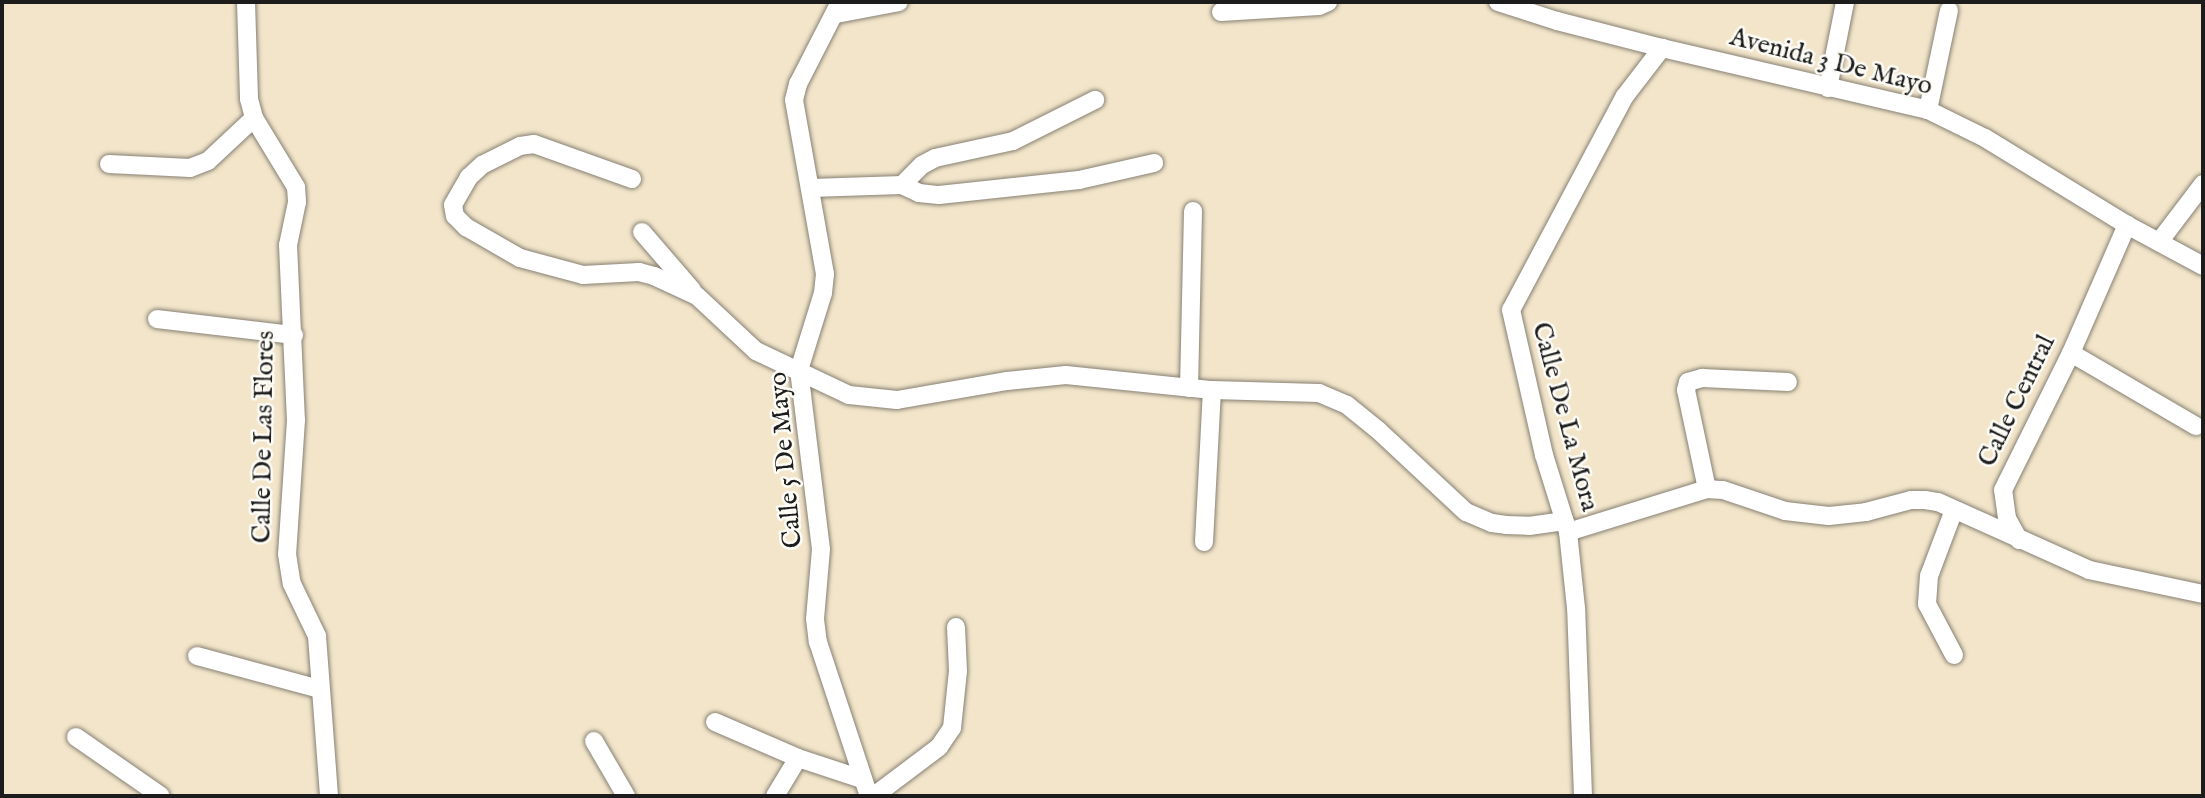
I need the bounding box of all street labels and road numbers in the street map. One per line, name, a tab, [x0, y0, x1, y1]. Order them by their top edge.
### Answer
street label: Avenida 3 De Mayo	[1727, 22, 1935, 102]
street label: Calle De La Mora	[1525, 319, 1605, 515]
street label: Calle De Las Flores	[247, 330, 281, 544]
street label: Calle Central	[1972, 330, 2062, 472]
street label: Calle 5 De Mayo	[763, 371, 809, 549]

